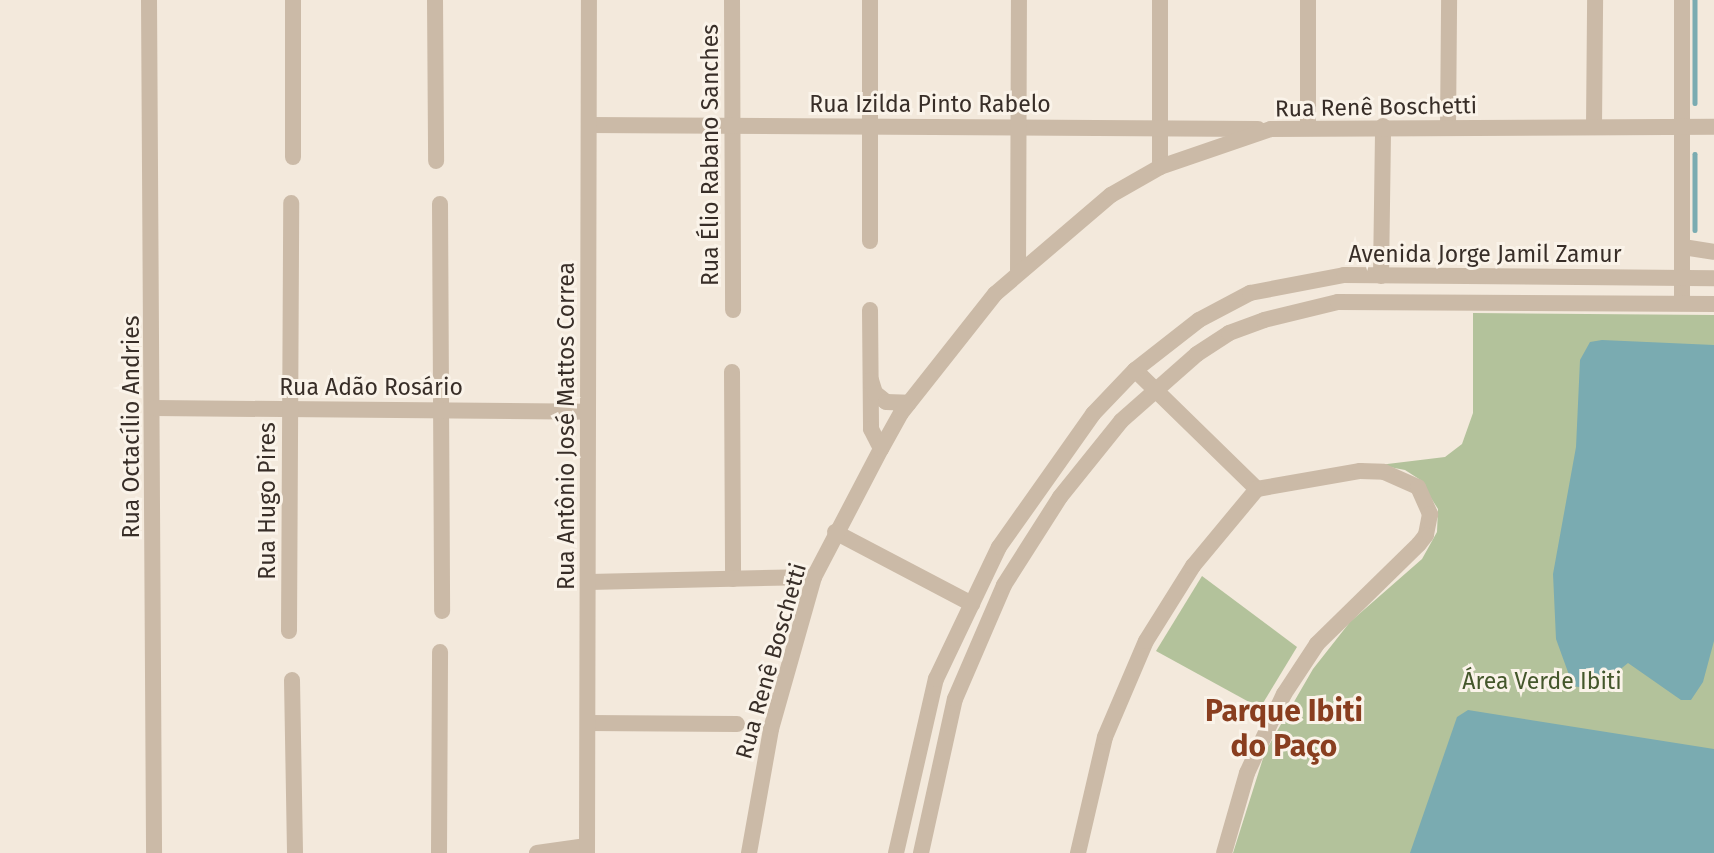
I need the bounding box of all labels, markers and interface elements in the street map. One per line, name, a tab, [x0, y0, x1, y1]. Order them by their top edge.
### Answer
street label: Rua Élio Rabano Sanches	[696, 24, 724, 286]
street label: Rua Izilda Pinto Rabelo	[809, 90, 1051, 118]
street label: Rua Renê Boschetti	[1275, 91, 1477, 123]
street label: Avenida Jorge Jamil Zamur	[1348, 240, 1622, 268]
street label: Rua Antônio José Mattos Correa	[552, 262, 580, 590]
street label: Rua Octacílio Andries	[117, 316, 145, 538]
street label: Rua Adão Rosário	[279, 373, 463, 401]
street label: Rua Hugo Pires	[253, 422, 281, 580]
street label: Rua Renê Boschetti	[730, 560, 812, 762]
park label: Área Verde Ibiti	[1462, 667, 1622, 695]
district label: Parque Ibiti do Paço	[1205, 693, 1363, 764]

